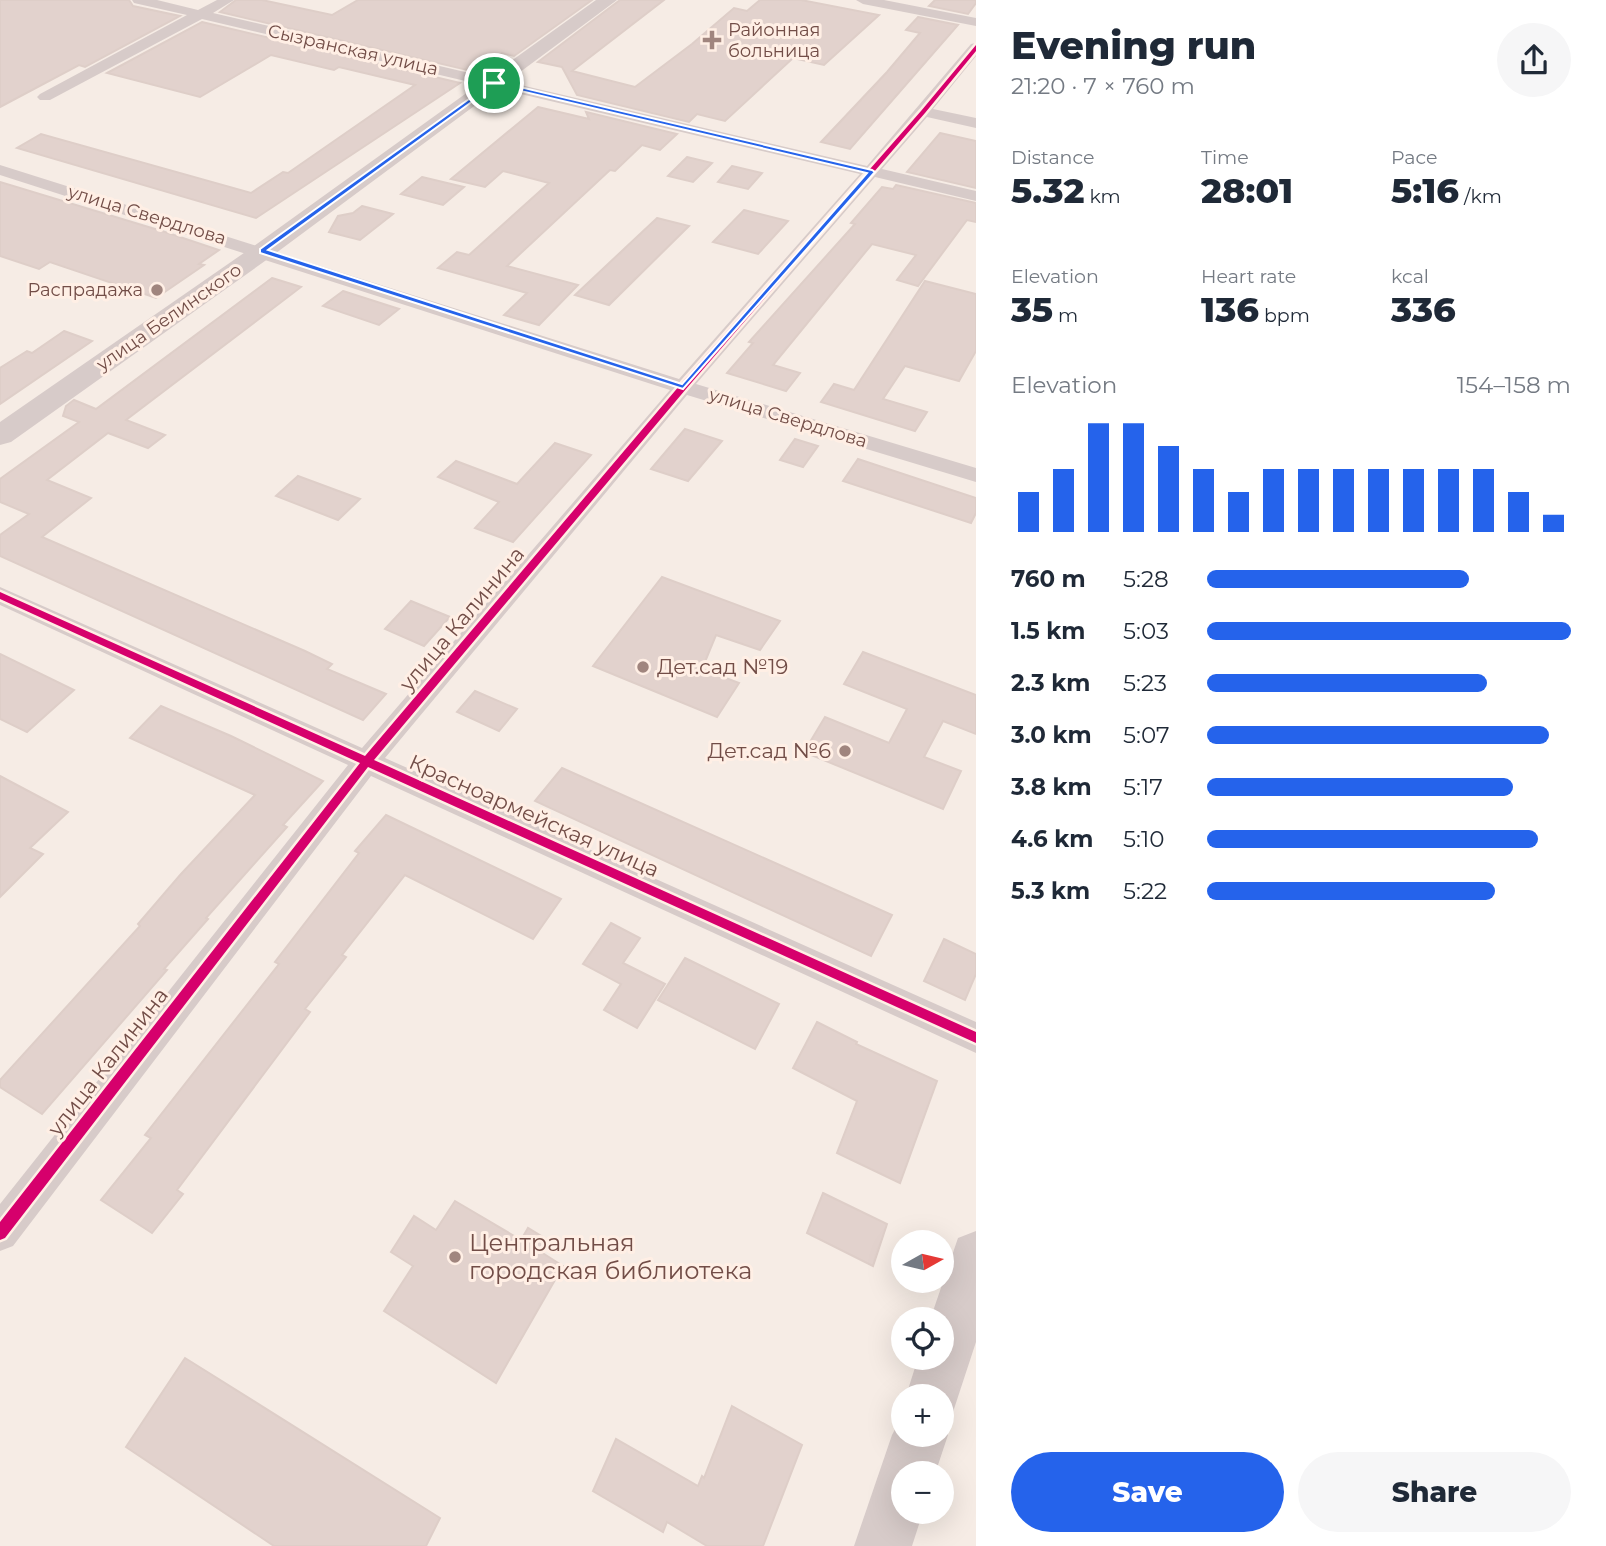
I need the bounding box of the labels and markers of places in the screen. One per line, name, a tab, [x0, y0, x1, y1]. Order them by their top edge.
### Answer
place label: Районная больница	[728, 19, 821, 62]
marker: Районная больница	[702, 30, 722, 50]
pin	[464, 53, 524, 113]
place label: Распрадажа	[28, 279, 143, 301]
marker: Распрадажа	[149, 282, 165, 298]
place label: Дет.сад №19	[657, 654, 788, 679]
marker: Дет.сад №19	[635, 659, 651, 675]
place label: Дет.сад №6	[708, 738, 831, 763]
marker: Дет.сад №6	[837, 743, 853, 759]
place label: Центральная городская библиотека	[469, 1228, 752, 1285]
marker: Центральная городская библиотека	[447, 1249, 463, 1265]

